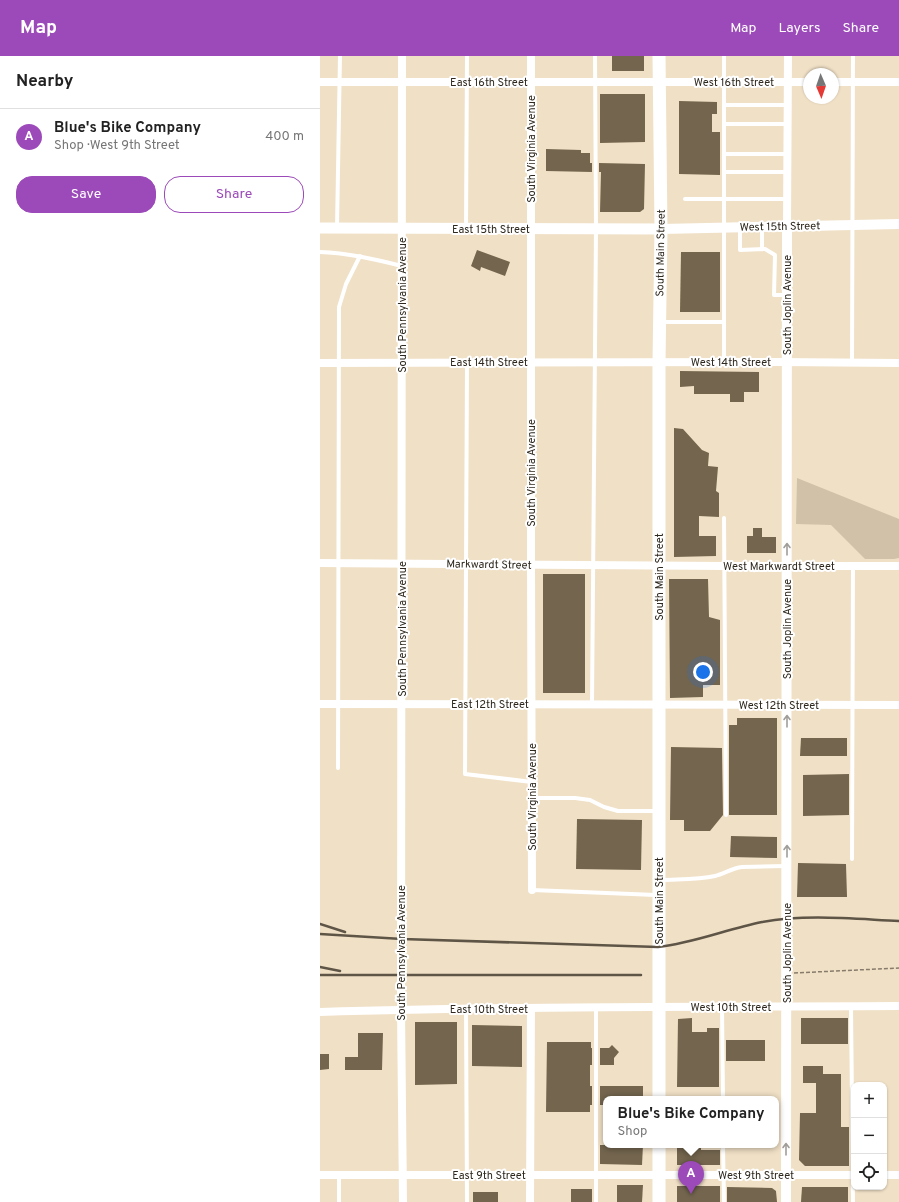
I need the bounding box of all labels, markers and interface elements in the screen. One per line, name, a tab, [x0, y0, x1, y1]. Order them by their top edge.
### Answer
text: Map	[20, 16, 57, 40]
text: Map	[730, 20, 756, 37]
text: Layers	[778, 20, 820, 37]
text: Share	[842, 20, 879, 37]
north arrow	[803, 68, 839, 104]
text: Nearby	[16, 71, 73, 93]
street label: East 16th Street	[450, 76, 528, 90]
street label: West 16th Street	[694, 76, 774, 90]
street label: South Virginia Avenue	[525, 95, 539, 203]
text: Blue's Bike Company	[54, 119, 201, 138]
text: A	[24, 129, 34, 145]
text: 400 m	[265, 129, 304, 145]
text: Shop · West 9th Street	[54, 138, 180, 154]
button: Save	[16, 176, 156, 213]
button: Share	[164, 176, 304, 213]
street label: South Main Street	[653, 209, 669, 297]
street label: West 15th Street	[740, 219, 820, 235]
street label: East 15th Street	[452, 223, 530, 237]
street label: South Pennsylvania Avenue	[396, 237, 410, 373]
street label: South Joplin Avenue	[781, 255, 795, 355]
street label: East 14th Street	[450, 356, 528, 370]
street label: West 14th Street	[691, 356, 771, 370]
street label: South Virginia Avenue	[525, 419, 539, 527]
street label: South Main Street	[653, 533, 667, 621]
one-way arrow	[783, 543, 791, 556]
street label: Markwardt Street	[446, 557, 532, 573]
street label: West Markwardt Street	[723, 560, 835, 574]
street label: South Pennsylvania Avenue	[396, 561, 410, 697]
street label: South Joplin Avenue	[781, 579, 795, 679]
your location	[693, 662, 713, 682]
street label: East 12th Street	[451, 698, 529, 712]
street label: West 12th Street	[739, 699, 819, 713]
one-way arrow	[783, 715, 791, 728]
street label: South Virginia Avenue	[526, 743, 540, 851]
one-way arrow	[783, 845, 791, 858]
street label: South Main Street	[653, 857, 667, 945]
street label: South Pennsylvania Avenue	[395, 885, 409, 1021]
street label: South Joplin Avenue	[781, 903, 795, 1003]
street label: West 10th Street	[691, 1001, 771, 1015]
street label: East 10th Street	[450, 1003, 528, 1017]
map controls	[851, 1082, 887, 1190]
button: +	[851, 1082, 887, 1118]
popup	[603, 1096, 779, 1148]
text: Blue's Bike Company	[618, 1105, 764, 1124]
button: −	[851, 1118, 887, 1154]
text: Shop	[618, 1124, 647, 1140]
one-way arrow	[782, 1143, 790, 1156]
button: locate	[851, 1154, 887, 1190]
pin: A	[678, 1161, 704, 1194]
street label: East 9th Street	[452, 1169, 526, 1183]
street label: West 9th Street	[718, 1169, 794, 1183]

